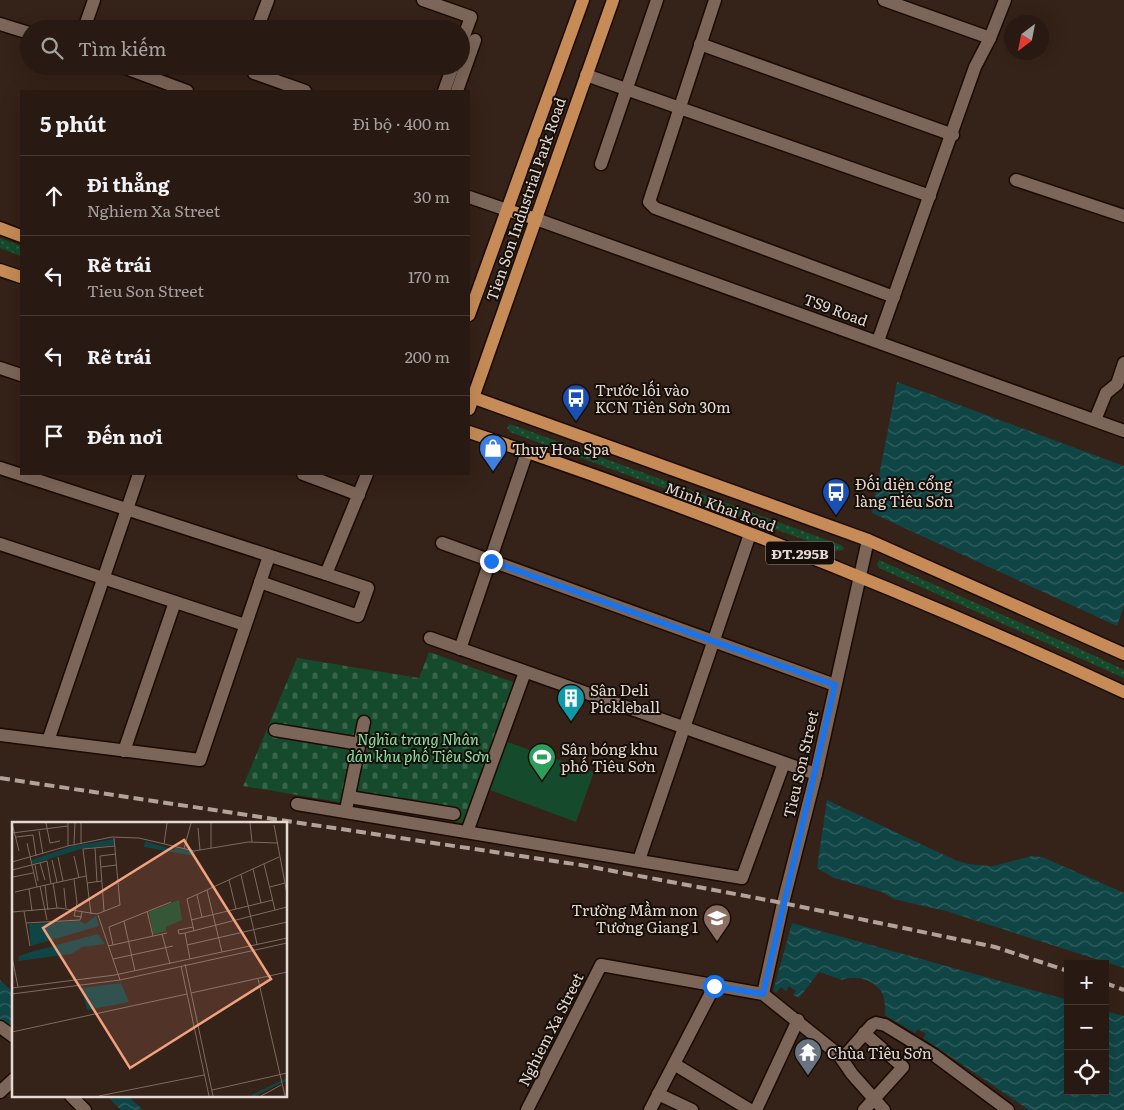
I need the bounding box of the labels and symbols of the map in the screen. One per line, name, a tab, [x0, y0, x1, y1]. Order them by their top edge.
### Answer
north arrow	[1004, 15, 1049, 60]
street label: Tien Son Industrial Park Road	[479, 94, 571, 304]
street label: TS9 Road	[801, 287, 871, 331]
place label: Trước lối vào KCN Tiên Sơn 30m	[595, 378, 731, 418]
bus stop icon: Trước lối vào KCN Tiên Sơn 30m	[561, 383, 591, 422]
shop icon: Thuy Hoa Spa	[478, 433, 508, 472]
place label: Thuy Hoa Spa	[512, 437, 610, 460]
place label: Đối diện cổng làng Tiêu Sơn	[855, 472, 953, 512]
street label: Minh Khai Road	[662, 475, 780, 537]
bus stop icon: Đối diện cổng làng Tiêu Sơn	[821, 477, 851, 516]
road number: ĐT.295B	[766, 542, 834, 564]
route end	[480, 550, 503, 573]
place label: Sân Deli Pickleball	[590, 678, 660, 718]
building icon: Sân Deli Pickleball	[556, 683, 586, 722]
street label: Tieu Son Street	[776, 708, 824, 820]
park label: Nghĩa trang Nhân dân khu phố Tiêu Sơn	[346, 727, 490, 767]
place label: Sân bóng khu phố Tiêu Sơn	[561, 737, 658, 777]
sports icon: Sân bóng khu phố Tiêu Sơn	[527, 742, 557, 781]
inset map	[12, 822, 288, 1098]
place label: Trường Mầm non Tương Giang 1	[571, 898, 698, 938]
school or university icon: Trường Mầm non Tương Giang 1	[702, 903, 732, 942]
street label: Nghiem Xa Street	[511, 968, 589, 1090]
route start	[703, 975, 726, 998]
temple icon: Chùa Tiêu Sơn	[793, 1037, 823, 1076]
place label: Chùa Tiêu Sơn	[827, 1041, 932, 1064]

